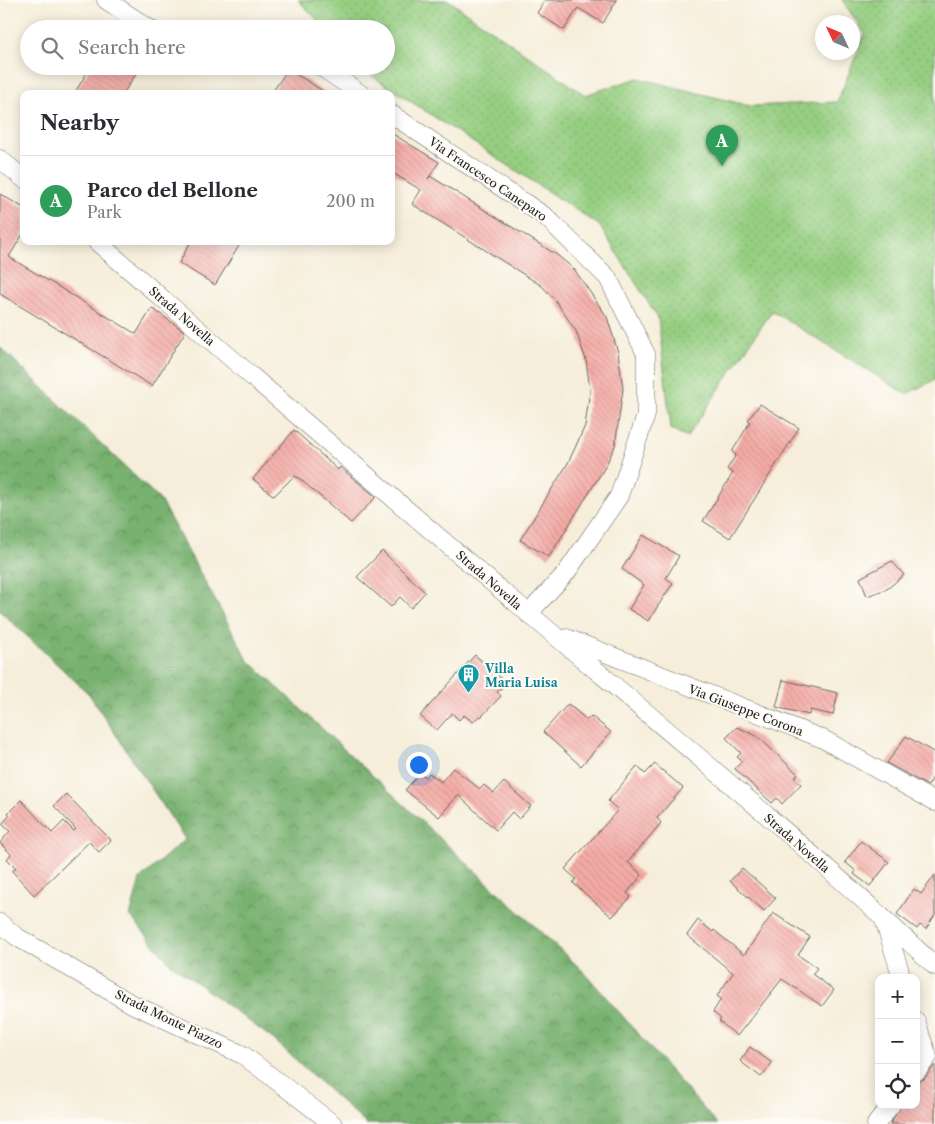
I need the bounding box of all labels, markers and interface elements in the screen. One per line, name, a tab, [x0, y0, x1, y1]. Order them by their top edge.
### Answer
north arrow	[815, 15, 860, 60]
search box	[20, 20, 395, 75]
icon: search	[38, 34, 66, 62]
text: Search here	[78, 36, 186, 59]
text: Nearby	[40, 110, 119, 135]
pin: A	[706, 125, 738, 166]
street label: Via Francesco Caneparo	[425, 133, 550, 224]
text: Parco del Bellone	[87, 179, 258, 202]
text: A	[50, 191, 62, 211]
text: 200 m	[326, 191, 375, 211]
text: Park	[87, 202, 122, 222]
street label: Strada Novella	[146, 283, 219, 349]
street label: Strada Novella	[453, 547, 526, 613]
place label: Villa Maria Luisa	[484, 661, 559, 690]
building icon: Villa Maria Luisa	[457, 663, 481, 694]
street label: Via Giuseppe Corona	[686, 681, 806, 739]
your location	[406, 752, 432, 778]
street label: Strada Novella	[761, 810, 834, 876]
map controls	[875, 974, 920, 1109]
button: +	[875, 974, 920, 1019]
street label: Strada Monte Piazzo	[113, 986, 225, 1052]
button: −	[875, 1019, 920, 1064]
button: locate	[875, 1064, 920, 1109]

